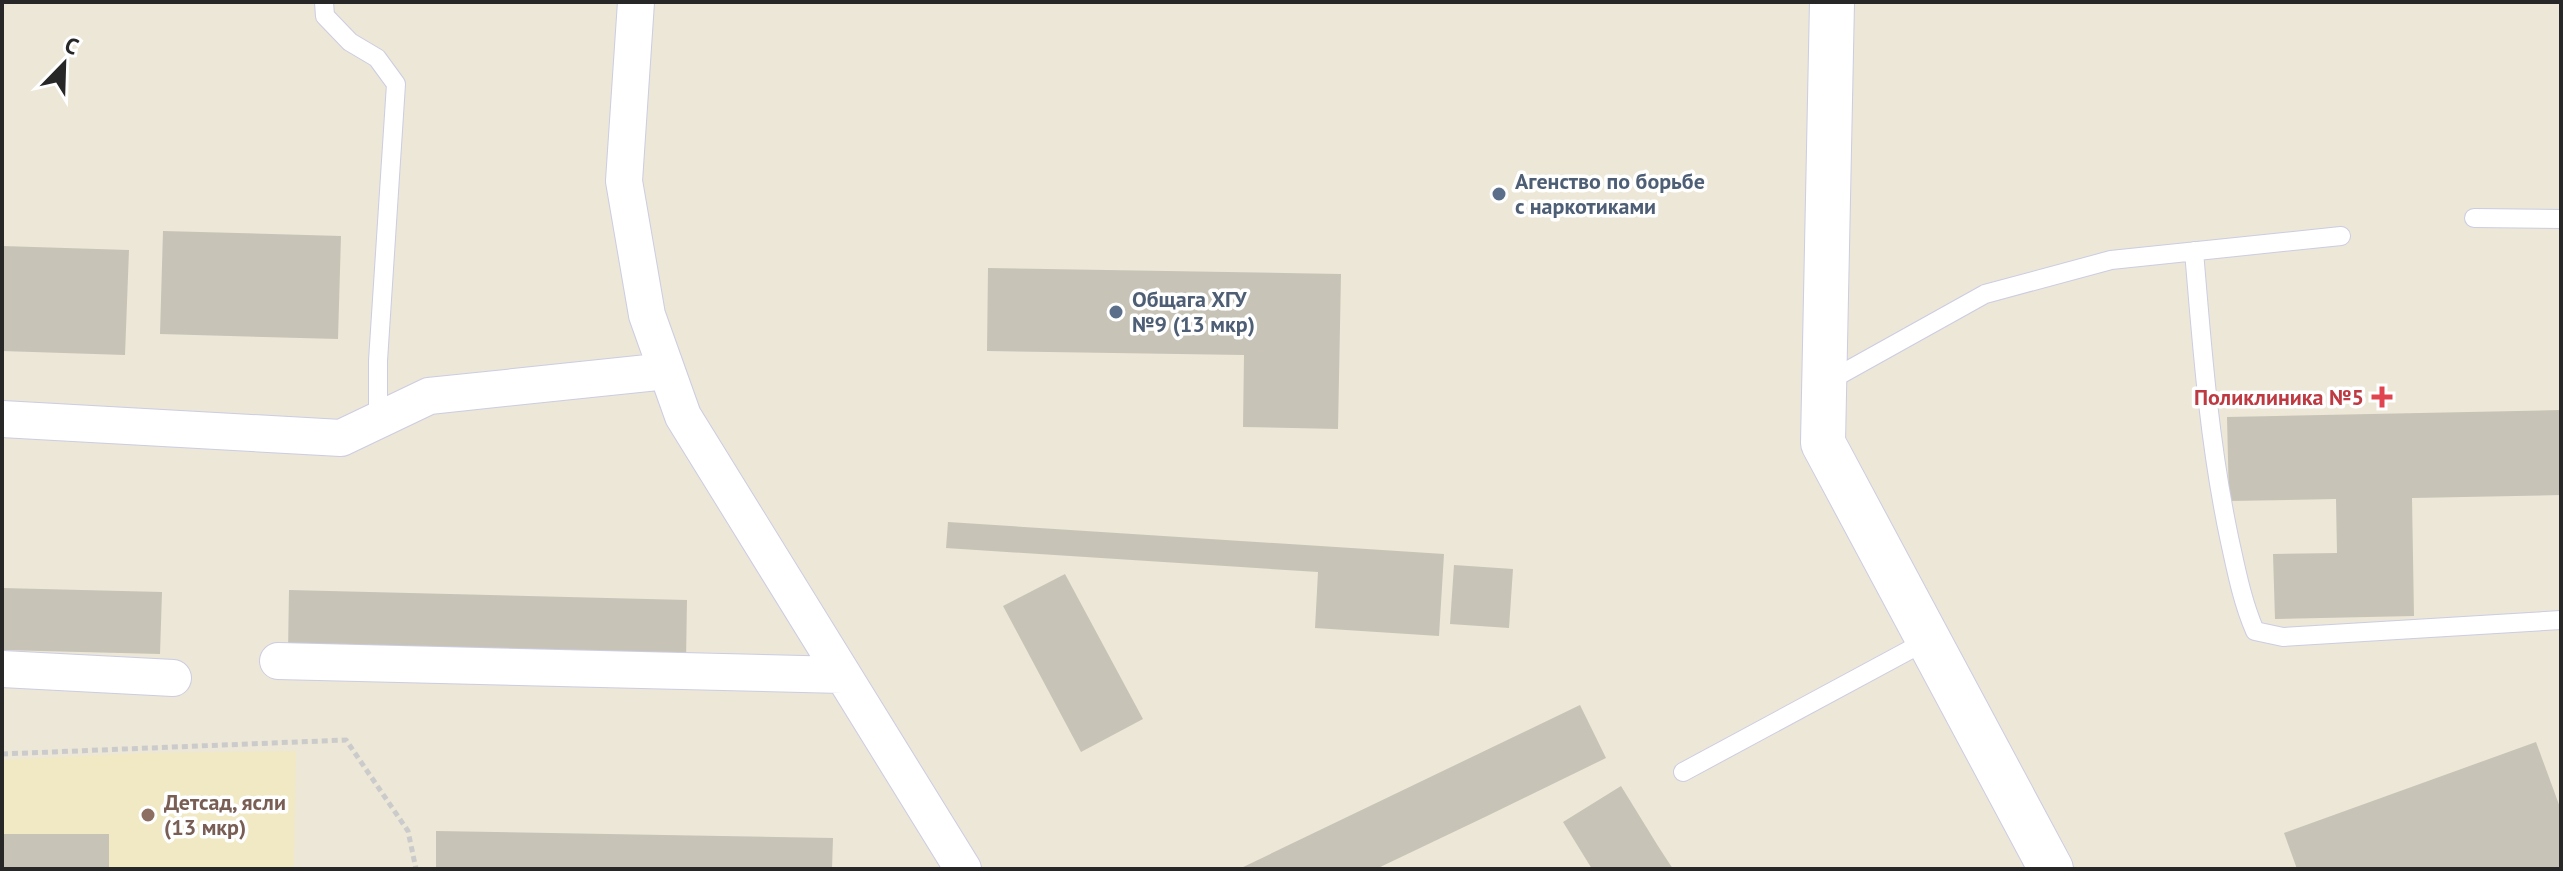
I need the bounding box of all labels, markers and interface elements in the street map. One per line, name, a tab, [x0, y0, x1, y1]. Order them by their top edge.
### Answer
north arrow	[24, 24, 104, 104]
text: С	[61, 30, 83, 61]
place label: Агенство по борьбе с наркотиками	[1515, 167, 1705, 220]
marker: Агенство по борьбе с наркотиками	[1490, 185, 1508, 203]
place label: Общага ХГУ №9 (13 мкр)	[1132, 285, 1255, 338]
marker: Общага ХГУ №9 (13 мкр)	[1107, 303, 1125, 321]
place label: Поликлиника №5	[2194, 383, 2364, 411]
marker: Поликлиника №5	[2371, 386, 2393, 408]
place label: Детсад, ясли (13 мкр)	[164, 788, 286, 841]
marker: Детсад, ясли (13 мкр)	[139, 806, 157, 824]

